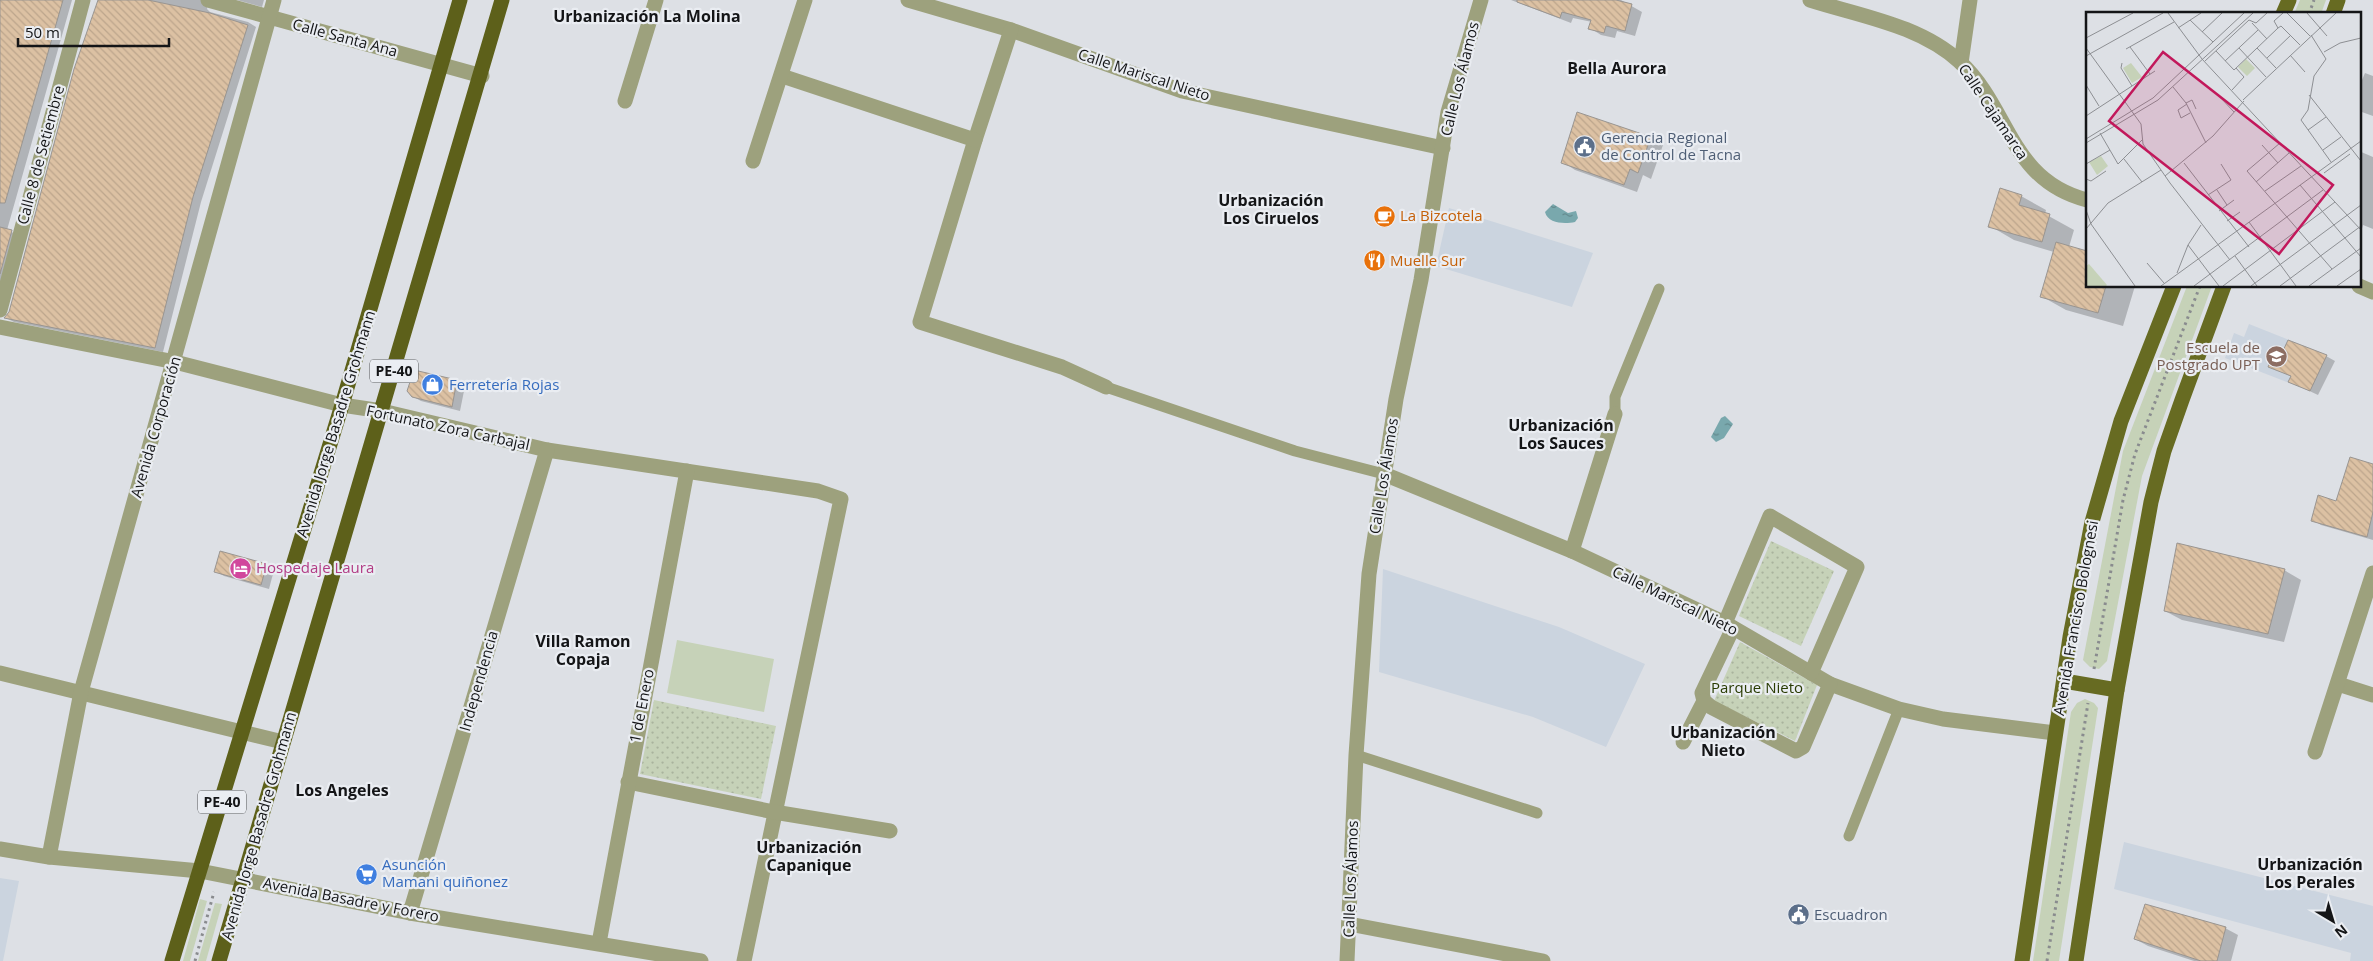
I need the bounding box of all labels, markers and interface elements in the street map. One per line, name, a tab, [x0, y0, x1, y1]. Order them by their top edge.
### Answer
district label: Urbanización La Molina	[553, 5, 741, 27]
inset map	[2086, 12, 2360, 288]
street label: Calle Santa Ana	[290, 13, 400, 61]
scale bar	[18, 15, 169, 47]
street label: Calle Los Álamos	[1435, 19, 1483, 138]
text: 50 m	[25, 22, 60, 42]
street label: Calle Mariscal Nieto	[1076, 43, 1213, 105]
district label: Bella Aurora	[1567, 57, 1667, 79]
street label: Calle Cajamarca	[1954, 60, 2033, 163]
street label: Calle 8 de Setiembre	[12, 83, 68, 227]
place label: Gerencia Regional de Control de Tacna	[1601, 127, 1741, 164]
public building icon: Gerencia Regional de Control de Tacna	[1573, 135, 1597, 159]
district label: Urbanización Los Ciruelos	[1218, 189, 1324, 229]
cafe icon: La Bizcotela	[1372, 204, 1396, 228]
place label: La Bizcotela	[1400, 205, 1483, 225]
restaurant icon: Muelle Sur	[1362, 249, 1386, 273]
place label: Muelle Sur	[1390, 250, 1465, 270]
street label: Avenida Jorge Basadre Grohmann	[291, 308, 379, 540]
place label: Escuela de Postgrado UPT	[2157, 337, 2261, 374]
school or university icon: Escuela de Postgrado UPT	[2264, 345, 2288, 369]
street label: Avenida Corporación	[125, 354, 185, 500]
road number: PE-40	[370, 360, 418, 382]
shop icon: Ferretería Rojas	[421, 373, 445, 397]
place label: Ferretería Rojas	[449, 374, 559, 394]
street label: Fortunato Zora Carbajal	[365, 400, 532, 454]
district label: Urbanización Los Sauces	[1508, 414, 1614, 454]
street label: Calle Los Álamos	[1364, 416, 1402, 535]
street label: Avenida Francisco Bolognesi	[2048, 519, 2102, 717]
hotel icon: Hospedaje Laura	[228, 556, 252, 580]
place label: Hospedaje Laura	[256, 557, 374, 577]
street label: Calle Mariscal Nieto	[1609, 561, 1742, 639]
street label: Independencia	[454, 628, 502, 733]
district label: Villa Ramon Copaja	[535, 630, 631, 670]
street label: 1 de Enero	[624, 667, 658, 745]
park label: Parque Nieto	[1711, 677, 1803, 697]
street label: Avenida Jorge Basadre Grohmann	[216, 709, 300, 942]
district label: Urbanización Nieto	[1670, 721, 1776, 761]
district label: Los Angeles	[295, 779, 389, 801]
road number: PE-40	[198, 790, 246, 814]
street label: Calle Los Álamos	[1338, 820, 1362, 938]
district label: Urbanización Capanique	[756, 836, 862, 876]
district label: Urbanización Los Perales	[2257, 853, 2363, 893]
place label: Asunción Mamani quiñonez	[382, 854, 508, 891]
supermarket icon: Asunción Mamani quiñonez	[354, 862, 378, 886]
street label: Avenida Basadre y Forero	[262, 872, 441, 926]
north arrow	[2308, 896, 2358, 946]
public building icon: Escuadron	[1786, 903, 1810, 927]
place label: Escuadron	[1814, 904, 1888, 924]
text: N	[2331, 921, 2352, 943]

